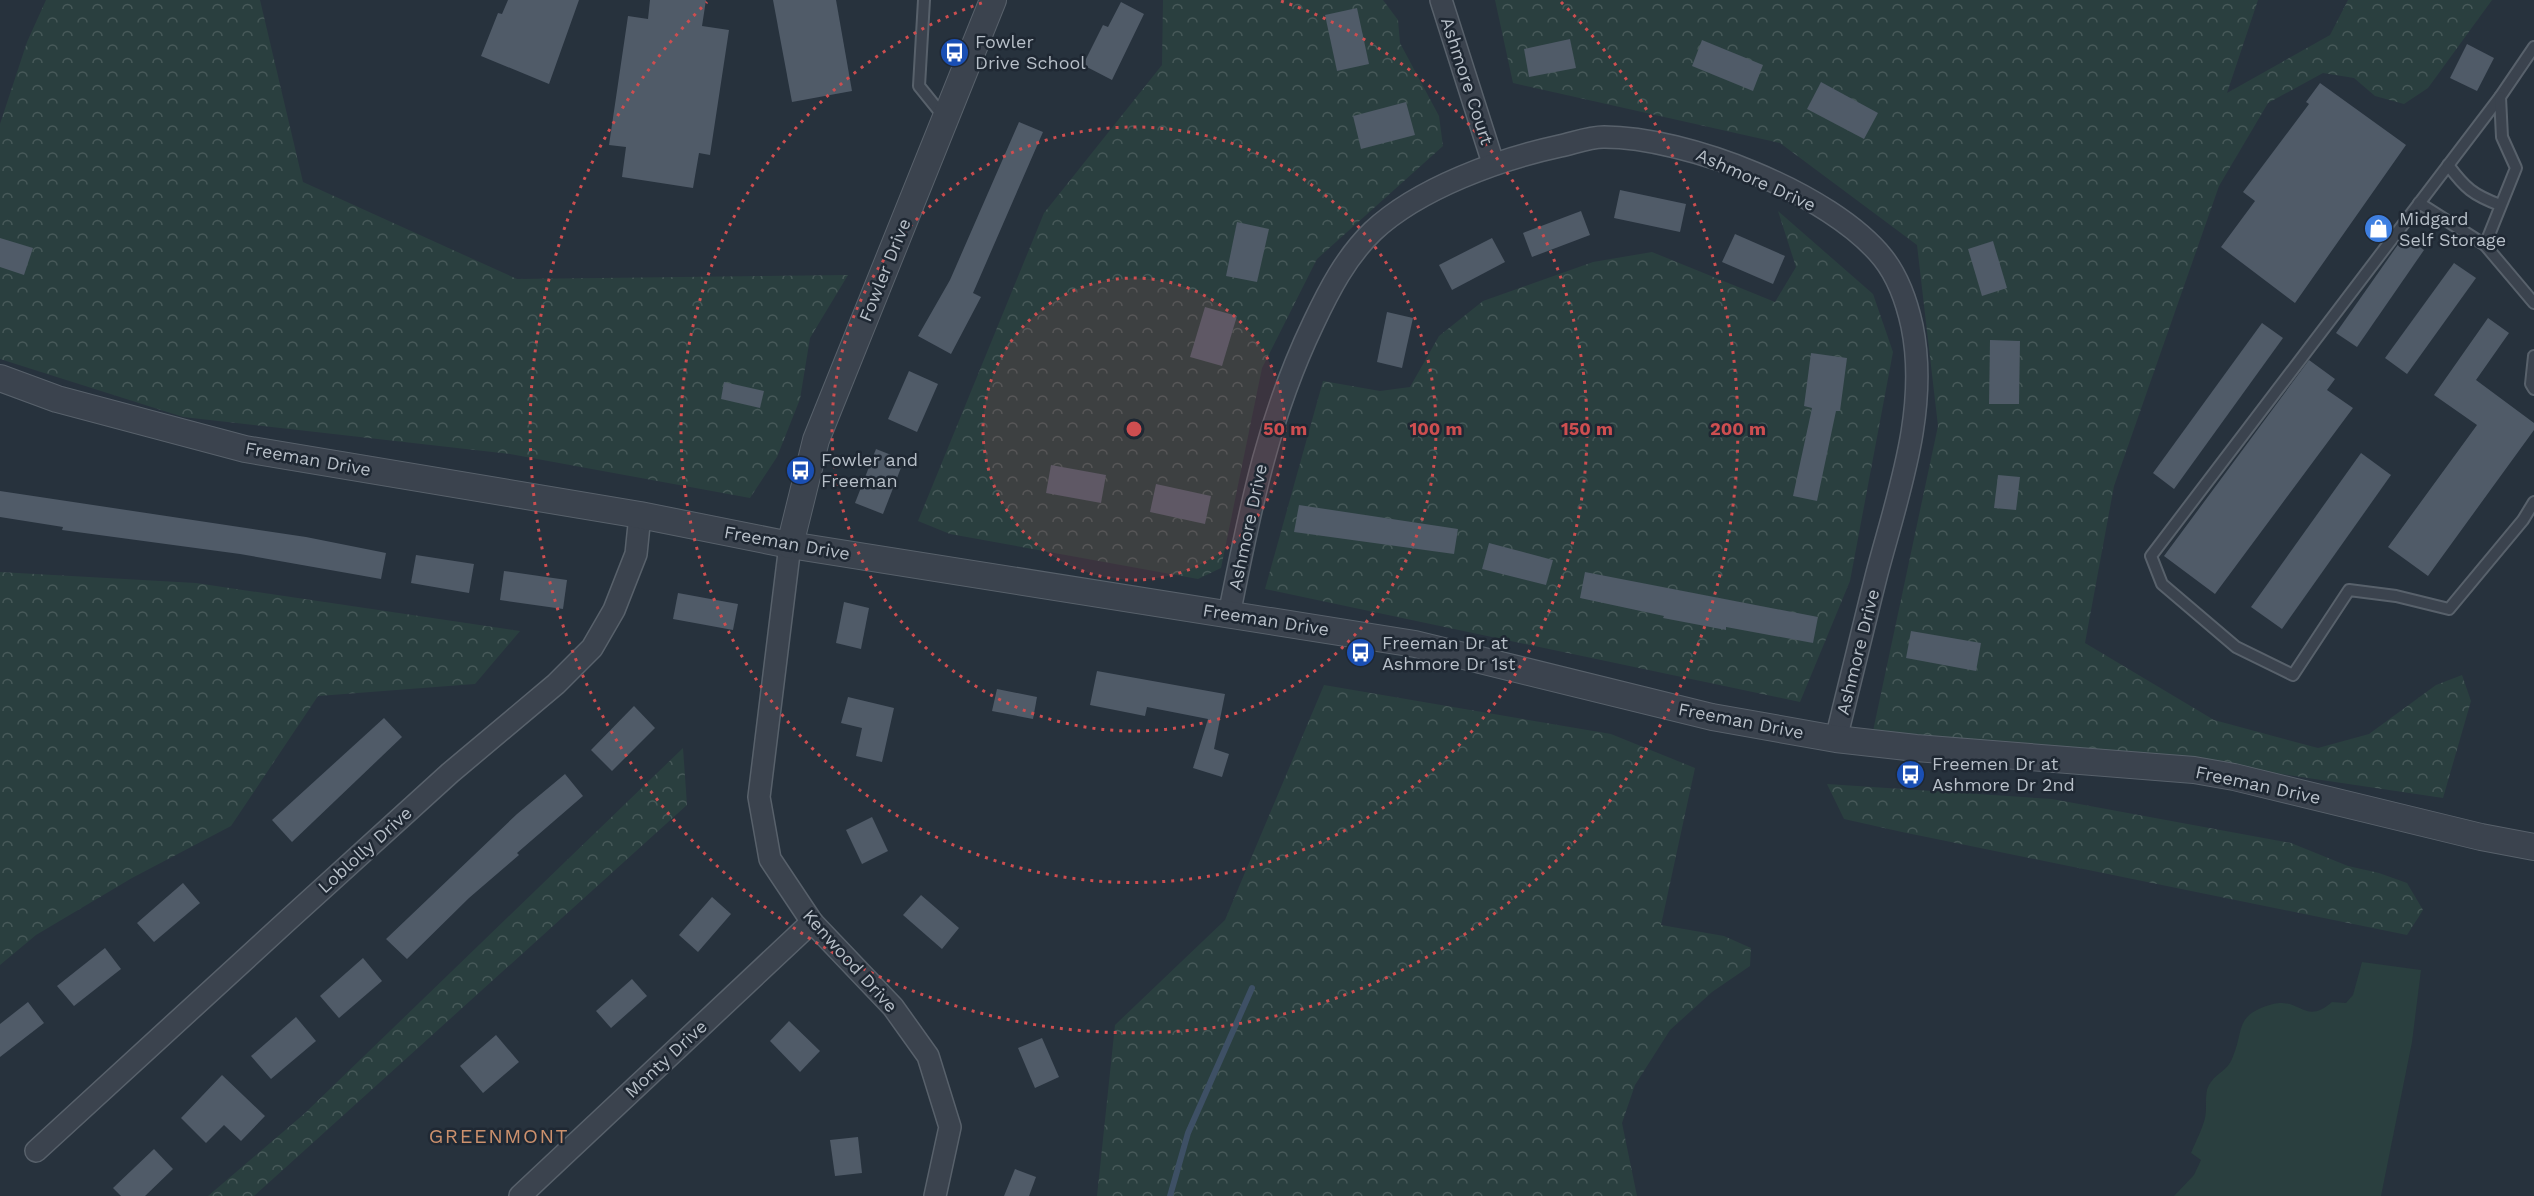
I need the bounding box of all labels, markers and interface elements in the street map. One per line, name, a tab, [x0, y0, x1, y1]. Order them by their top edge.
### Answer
street label: Ashmore Court	[1437, 15, 1498, 148]
place label: Fowler Drive School	[975, 31, 1086, 73]
bus stop icon: Fowler Drive School	[938, 36, 970, 68]
street label: Ashmore Drive	[1693, 144, 1819, 215]
place label: Midgard Self Storage	[2399, 208, 2506, 250]
shop icon: Midgard Self Storage	[2362, 213, 2394, 245]
street label: Fowler Drive	[854, 215, 915, 324]
text: 50 m	[1263, 418, 1307, 439]
text: 100 m	[1409, 418, 1463, 439]
text: 150 m	[1561, 418, 1613, 439]
text: 200 m	[1710, 418, 1766, 439]
centre of rings	[1124, 419, 1144, 439]
street label: Freeman Drive	[243, 437, 373, 480]
place label: Fowler and Freeman	[821, 449, 918, 491]
bus stop icon: Fowler and Freeman	[784, 454, 816, 486]
street label: Ashmore Drive	[1224, 462, 1271, 592]
street label: Freeman Drive	[722, 521, 852, 564]
street label: Ashmore Drive	[1832, 587, 1883, 717]
street label: Freeman Drive	[1201, 599, 1331, 640]
place label: Freeman Dr at Ashmore Dr 1st	[1382, 632, 1516, 674]
bus stop icon: Freeman Dr at Ashmore Dr 1st	[1345, 637, 1377, 669]
street label: Freeman Drive	[1677, 698, 1806, 743]
place label: Freemen Dr at Ashmore Dr 2nd	[1932, 753, 2075, 795]
bus stop icon: Freemen Dr at Ashmore Dr 2nd	[1895, 758, 1927, 790]
street label: Freeman Drive	[2194, 761, 2323, 808]
street label: Loblolly Drive	[313, 802, 416, 897]
street label: Kenwood Drive	[799, 905, 902, 1016]
street label: Monty Drive	[620, 1015, 711, 1102]
district label: GREENMONT	[429, 1124, 569, 1148]

